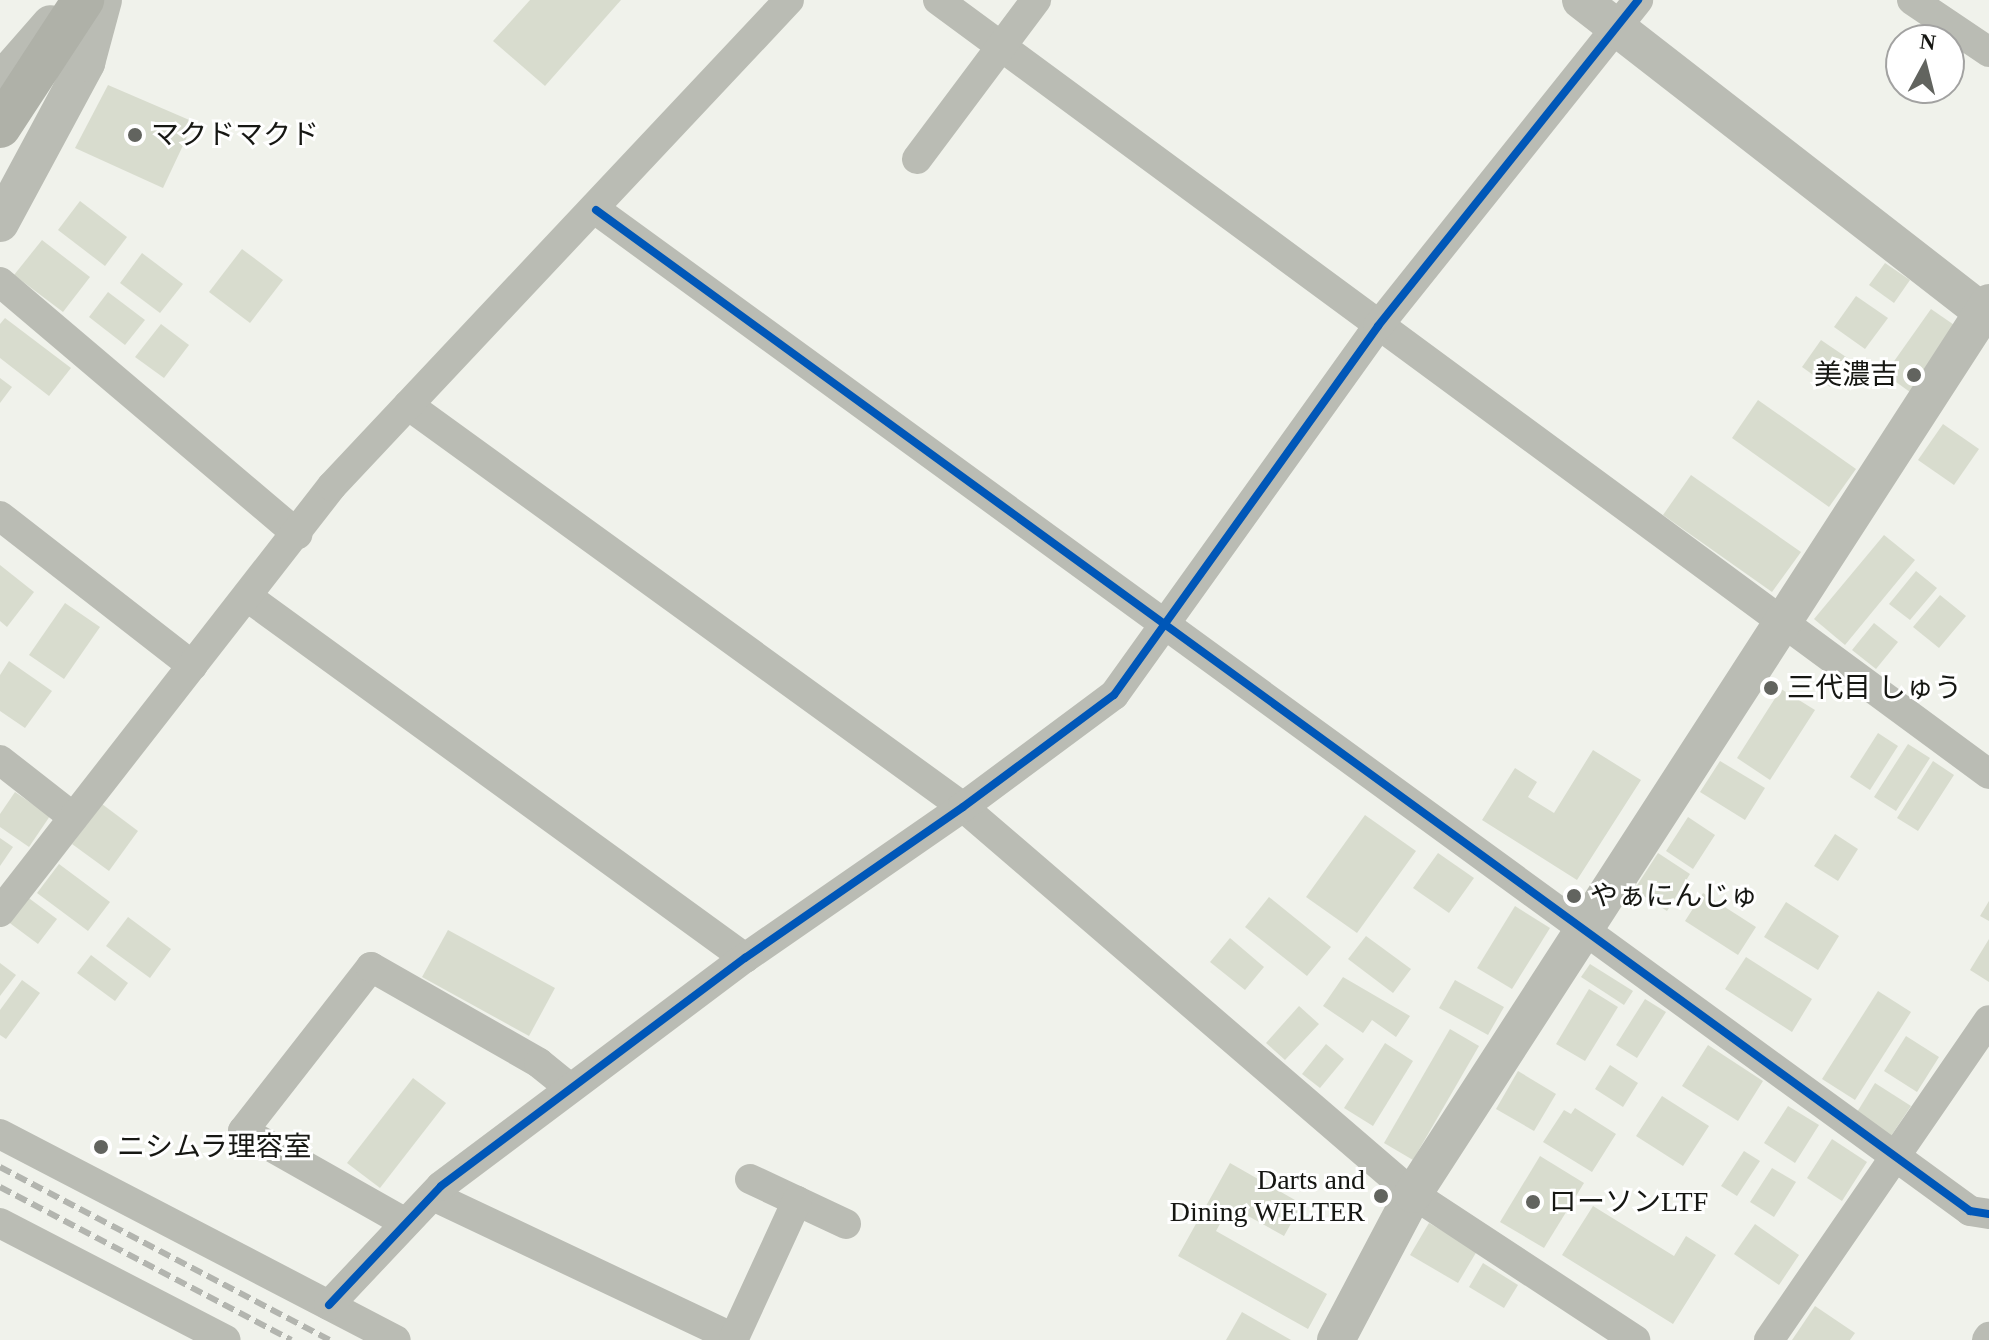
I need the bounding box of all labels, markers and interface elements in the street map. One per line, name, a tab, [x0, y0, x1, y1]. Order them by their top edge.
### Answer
north arrow	[1885, 24, 1965, 104]
text: N	[1918, 28, 1937, 55]
place label: マクドマクド	[151, 118, 319, 152]
marker: マクドマクド	[126, 126, 144, 144]
place label: 美濃吉	[1814, 358, 1898, 392]
marker: 美濃吉	[1905, 366, 1923, 384]
place label: 三代目 しゅう	[1787, 671, 1962, 705]
marker: 三代目 しゅう	[1762, 679, 1780, 697]
place label: やぁにんじゅ	[1590, 879, 1758, 913]
marker: やぁにんじゅ	[1565, 887, 1583, 905]
place label: ニシムラ理容室	[117, 1130, 313, 1164]
marker: ニシムラ理容室	[92, 1138, 110, 1156]
place label: Darts and Dining WELTER	[1169, 1163, 1365, 1229]
place label: ローソンLTF	[1549, 1185, 1708, 1219]
marker: Darts and Dining WELTER	[1372, 1187, 1390, 1205]
marker: ローソンLTF	[1524, 1193, 1542, 1211]

